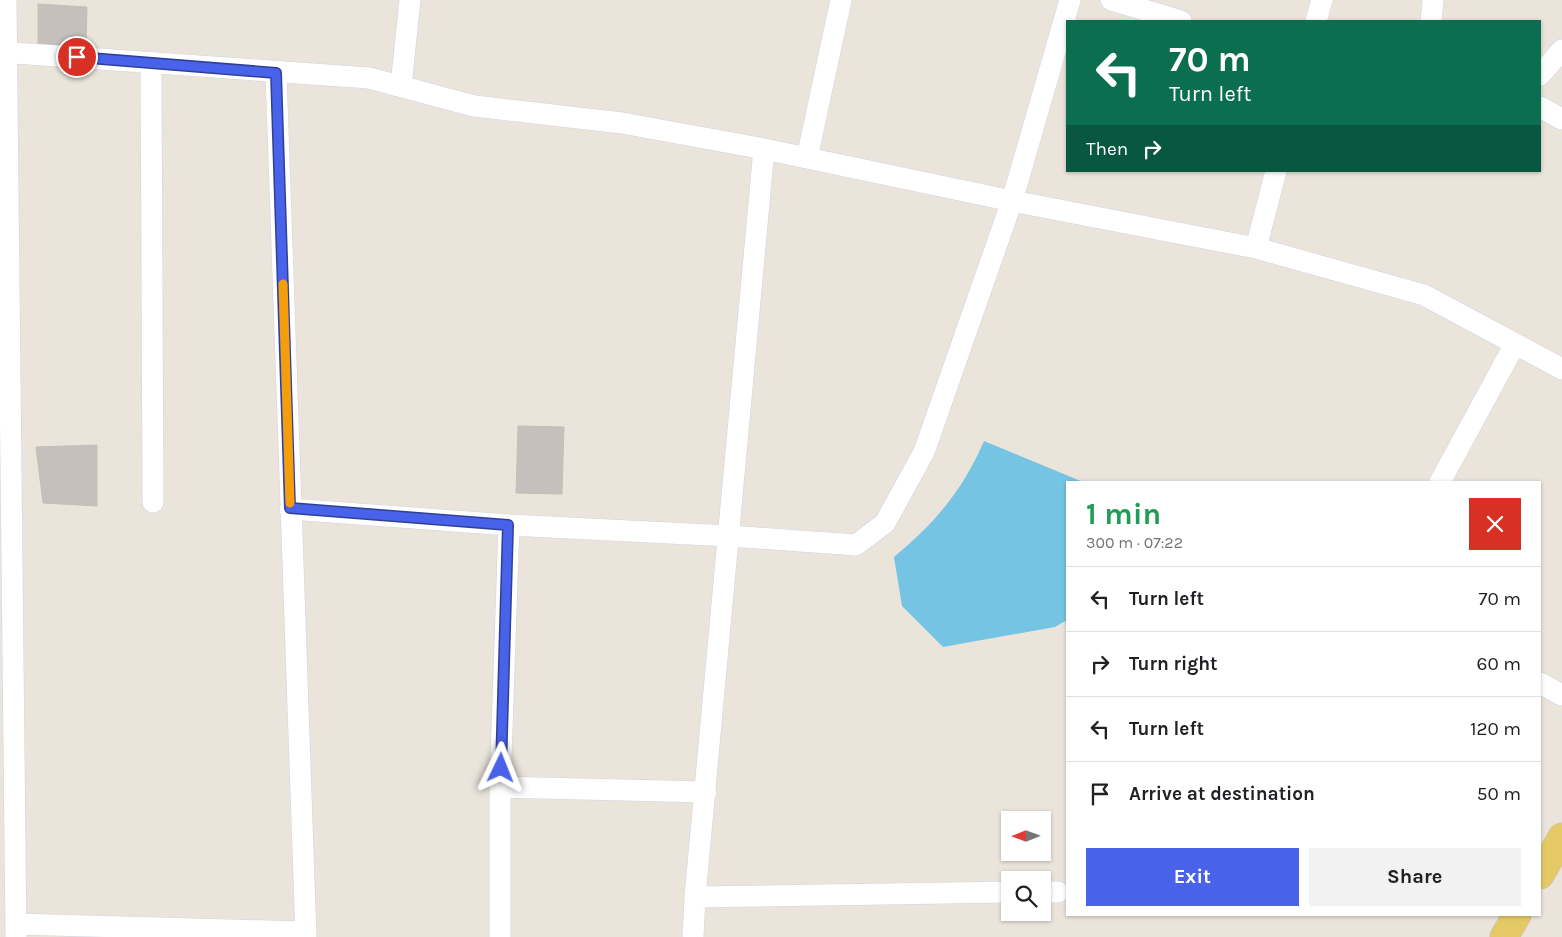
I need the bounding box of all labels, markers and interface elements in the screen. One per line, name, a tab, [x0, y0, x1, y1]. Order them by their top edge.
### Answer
pin	[56, 36, 98, 78]
text: 70 m	[1169, 39, 1251, 80]
icon: left	[1086, 40, 1151, 105]
icon: arrive	[63, 43, 91, 71]
text: Turn left	[1169, 81, 1252, 107]
icon: right	[1138, 135, 1166, 163]
text: Then	[1086, 138, 1128, 160]
text: 1 min	[1086, 496, 1161, 532]
button: close	[1469, 498, 1521, 550]
text: 300 m · 07:22	[1086, 533, 1183, 552]
icon: left	[1086, 585, 1114, 613]
text: Turn left	[1129, 588, 1204, 610]
text: 70 m	[1479, 588, 1521, 610]
icon: right	[1086, 650, 1114, 678]
text: Turn right	[1129, 653, 1218, 675]
text: 60 m	[1477, 653, 1521, 675]
icon: left	[1086, 715, 1114, 743]
text: Turn left	[1129, 718, 1204, 740]
text: 120 m	[1470, 718, 1521, 740]
position arrow	[474, 741, 526, 793]
icon: arrive	[1086, 780, 1114, 808]
text: Arrive at destination	[1129, 783, 1315, 805]
text: 50 m	[1477, 783, 1521, 805]
north arrow	[1001, 811, 1051, 861]
map controls	[1001, 811, 1051, 921]
button: Exit	[1086, 848, 1299, 906]
button: Share	[1309, 848, 1521, 906]
button: search	[1001, 871, 1051, 921]

